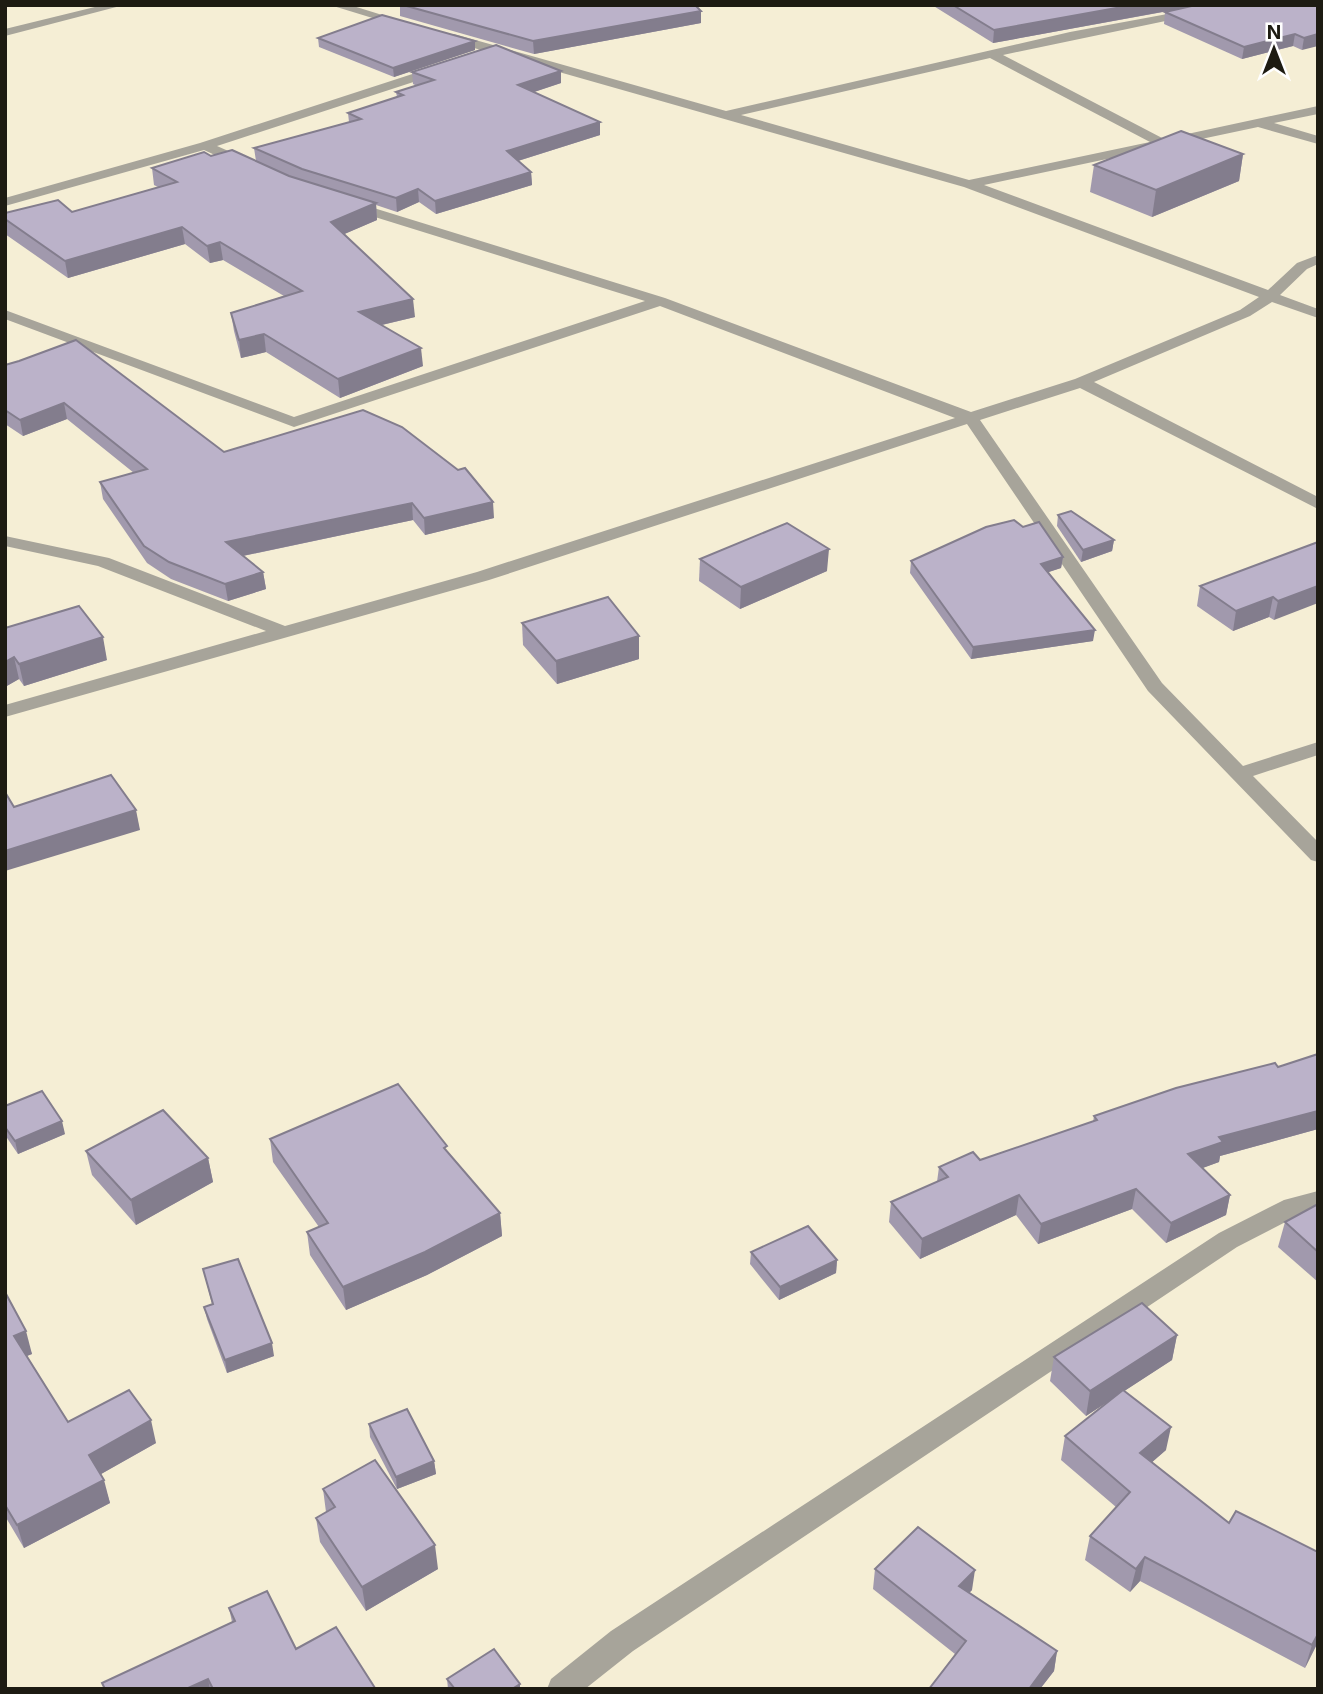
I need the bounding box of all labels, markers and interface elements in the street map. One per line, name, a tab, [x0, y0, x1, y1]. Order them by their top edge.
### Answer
north arrow	[1239, 14, 1309, 84]
text: N	[1267, 21, 1281, 44]

